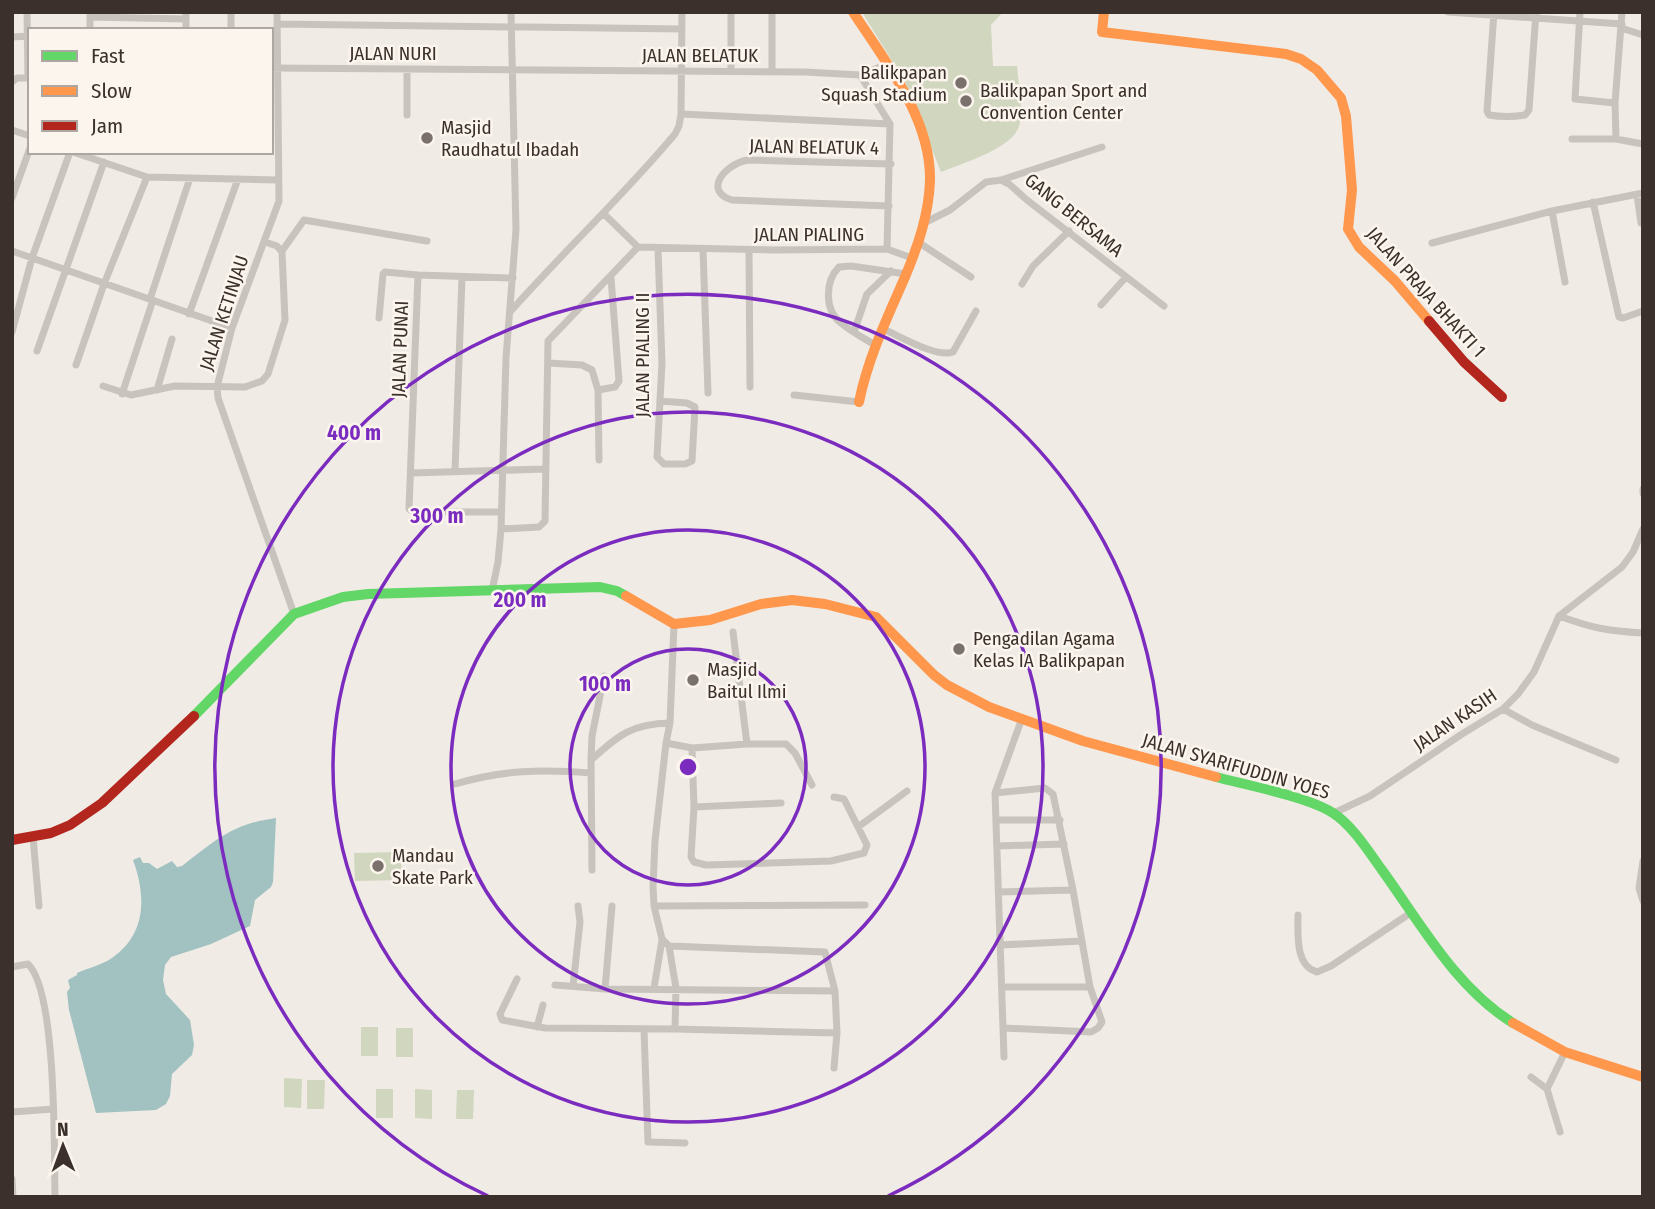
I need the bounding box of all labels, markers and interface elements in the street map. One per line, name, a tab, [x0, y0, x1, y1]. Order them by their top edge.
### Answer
legend	[28, 28, 273, 154]
street label: JALAN NURI	[349, 42, 437, 65]
text: Fast	[91, 43, 125, 69]
street label: JALAN BELATUK	[642, 44, 759, 67]
place label: Balikpapan Squash Stadium	[821, 61, 947, 106]
marker: Balikpapan Squash Stadium	[953, 75, 969, 91]
text: Slow	[91, 78, 132, 104]
place label: Balikpapan Sport and Convention Center	[980, 79, 1148, 124]
marker: Balikpapan Sport and Convention Center	[958, 93, 974, 109]
text: Jam	[91, 113, 123, 139]
place label: Masjid Raudhatul Ibadah	[441, 116, 579, 161]
marker: Masjid Raudhatul Ibadah	[419, 130, 435, 146]
street label: JALAN BELATUK 4	[749, 134, 879, 160]
street label: GANG BERSAMA	[1020, 168, 1128, 262]
street label: JALAN PRAJA BHAKTI 1	[1362, 222, 1490, 362]
street label: JALAN PIALING	[754, 223, 864, 246]
street label: JALAN KETINJAU	[195, 252, 253, 374]
street label: JALAN PIALING II	[631, 293, 654, 417]
street label: JALAN PUNAI	[387, 300, 413, 398]
text: 400 m	[327, 420, 381, 446]
text: 300 m	[409, 503, 464, 529]
text: 200 m	[492, 587, 547, 613]
place label: Pengadilan Agama Kelas IA Balikpapan	[973, 627, 1125, 672]
marker: Pengadilan Agama Kelas IA Balikpapan	[951, 641, 967, 657]
place label: Masjid Baitul Ilmi	[707, 658, 787, 703]
text: 100 m	[579, 671, 631, 697]
marker: Masjid Baitul Ilmi	[685, 672, 701, 688]
street label: JALAN KASIH	[1409, 684, 1501, 756]
street label: JALAN SYARIFUDDIN YOES	[1140, 728, 1332, 804]
centre of rings	[676, 755, 700, 779]
place label: Mandau Skate Park	[392, 844, 473, 889]
marker: Mandau Skate Park	[370, 858, 386, 874]
north arrow	[28, 1111, 98, 1181]
text: N	[57, 1118, 69, 1141]

